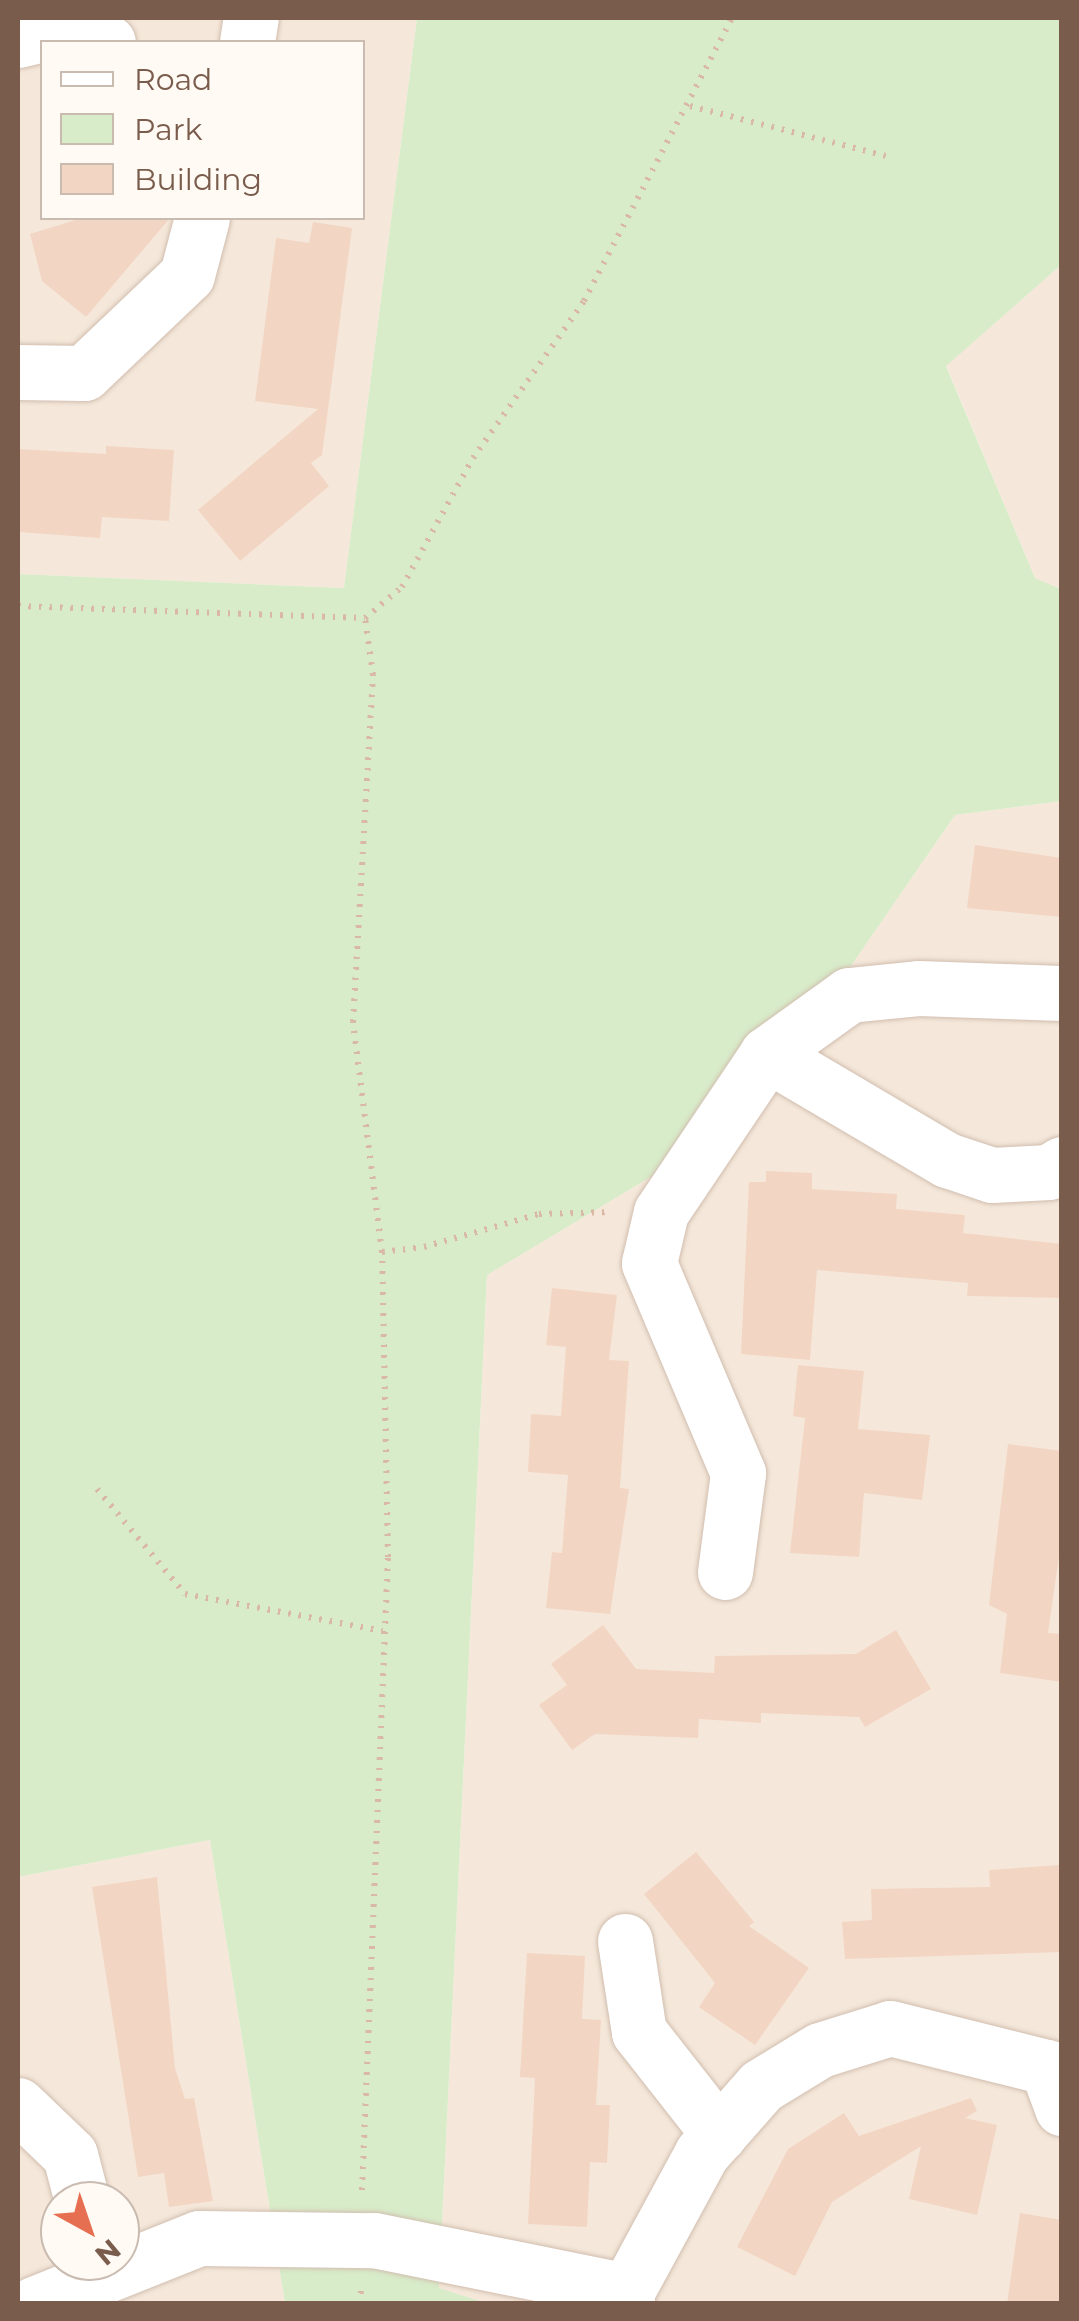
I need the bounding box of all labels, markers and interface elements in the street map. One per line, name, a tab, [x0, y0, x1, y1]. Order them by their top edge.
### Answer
legend	[40, 40, 365, 220]
text: Road	[134, 61, 212, 98]
text: Park	[134, 111, 203, 148]
text: Building	[134, 161, 262, 198]
north arrow	[40, 2181, 140, 2281]
text: N	[88, 2232, 128, 2273]

